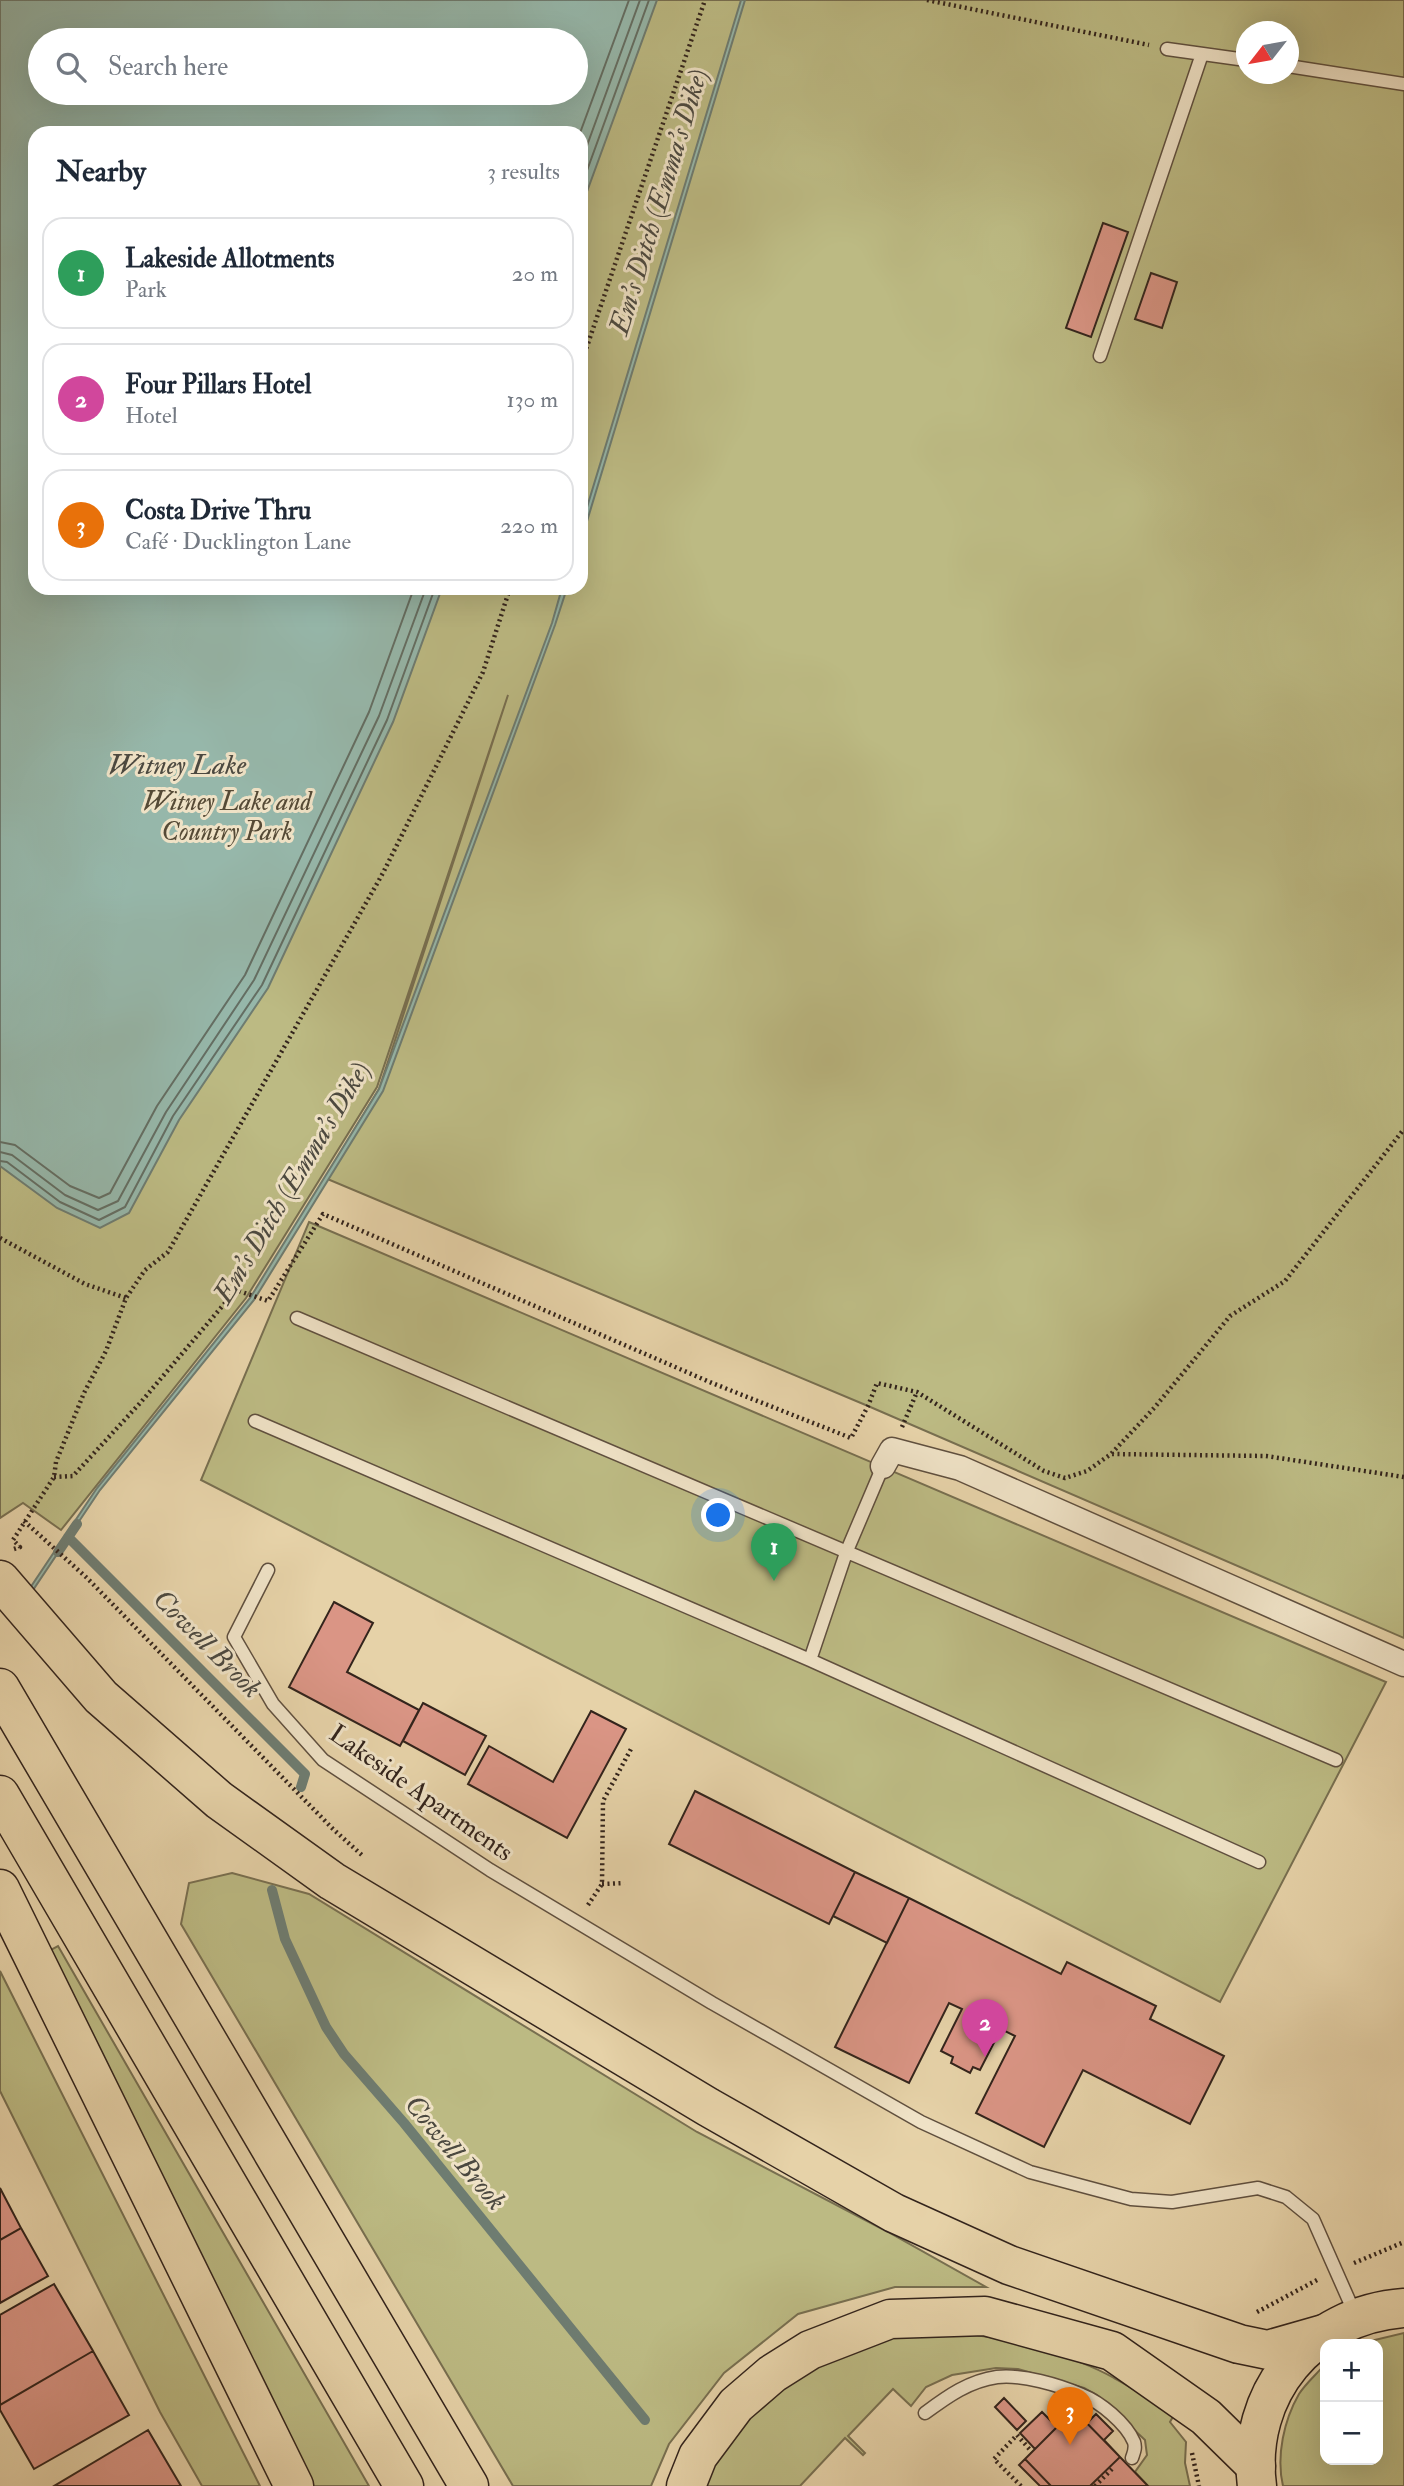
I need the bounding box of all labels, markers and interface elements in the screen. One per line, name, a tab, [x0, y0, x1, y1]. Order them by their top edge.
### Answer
north arrow	[1236, 21, 1299, 84]
search box	[28, 28, 588, 105]
icon: search	[52, 48, 90, 86]
text: Search here	[108, 51, 228, 83]
water label: Em's Ditch (Emma's Dike)	[601, 65, 716, 341]
text: Nearby	[56, 153, 146, 190]
text: 3 results	[487, 157, 560, 186]
text: Lakeside Allotments	[125, 243, 335, 275]
text: 1	[77, 259, 85, 288]
text: 20 m	[512, 259, 558, 288]
text: Park	[125, 275, 167, 304]
text: Four Pillars Hotel	[125, 369, 311, 401]
text: 2	[75, 385, 87, 414]
text: 130 m	[506, 385, 558, 414]
text: Hotel	[125, 401, 178, 430]
text: Costa Drive Thru	[125, 495, 311, 527]
text: 3	[77, 511, 85, 540]
text: 220 m	[500, 511, 558, 540]
text: Café · Ducklington Lane	[125, 527, 351, 556]
water label: Witney Lake	[108, 748, 247, 783]
park label: Witney Lake and Country Park	[143, 786, 314, 848]
water label: Em's Ditch (Emma's Dike)	[205, 1056, 378, 1312]
your location	[701, 1498, 735, 1532]
pin: 1	[751, 1523, 797, 1581]
water label: Cowell Brook	[145, 1582, 269, 1706]
street label: Lakeside Apartments	[322, 1718, 519, 1869]
pin: 2	[962, 1999, 1008, 2057]
water label: Cowell Brook	[397, 2088, 513, 2218]
map controls	[1320, 2339, 1383, 2465]
button: +	[1320, 2339, 1383, 2402]
pin: 3	[1047, 2387, 1093, 2445]
button: −	[1320, 2402, 1383, 2465]

